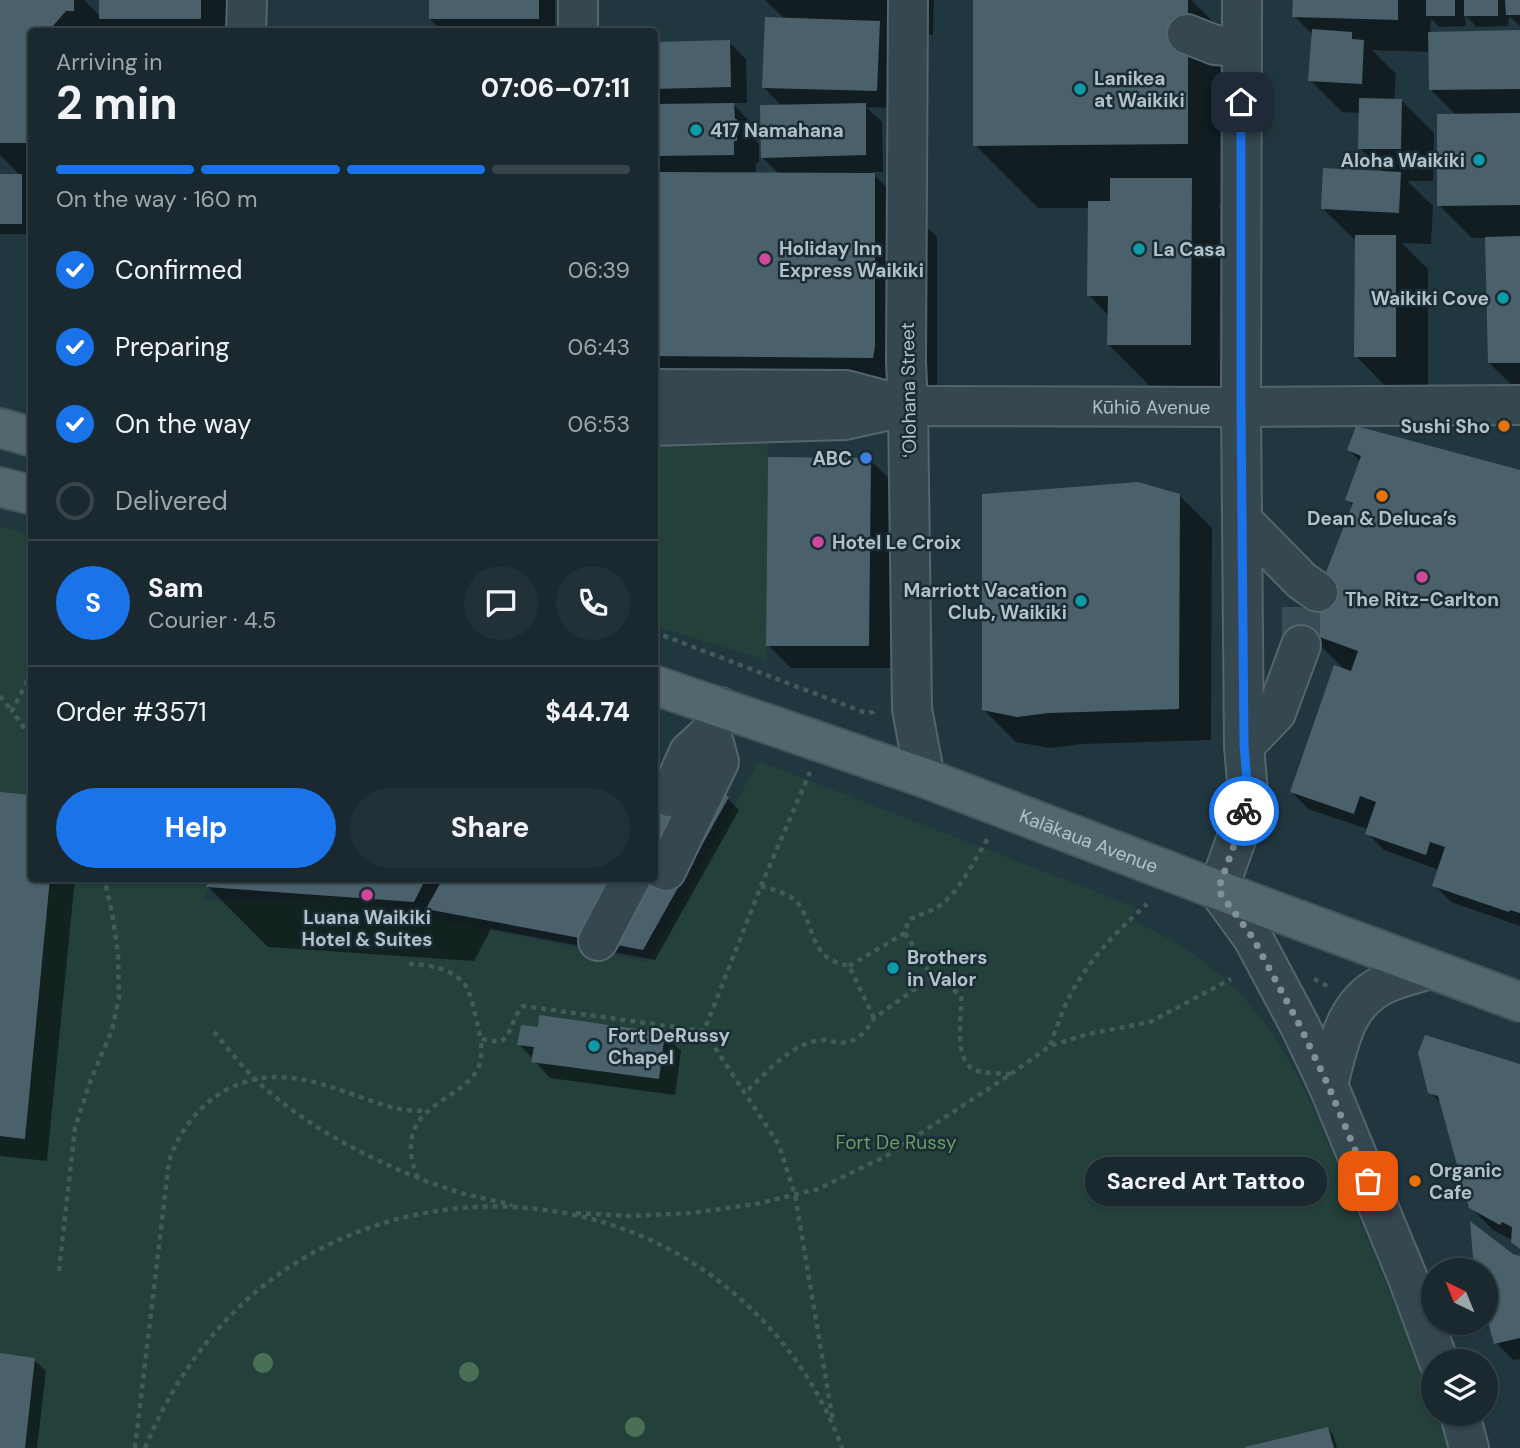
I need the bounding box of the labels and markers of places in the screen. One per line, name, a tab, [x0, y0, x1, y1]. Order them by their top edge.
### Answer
place label: Lanikea at Waikiki	[1094, 66, 1185, 113]
pin	[1211, 72, 1271, 132]
marker: Lanikea at Waikiki	[1072, 81, 1088, 97]
place label: 417 Namahana	[710, 118, 844, 143]
marker: 417 Namahana	[688, 122, 704, 138]
place label: Aloha Waikiki	[1341, 148, 1465, 173]
marker: Aloha Waikiki	[1471, 152, 1487, 168]
place label: Holiday Inn Express Waikiki	[779, 236, 924, 283]
place label: La Casa	[1153, 237, 1226, 262]
marker: La Casa	[1131, 241, 1147, 257]
marker: Holiday Inn Express Waikiki	[757, 251, 773, 267]
place label: Waikiki Cove	[1371, 286, 1489, 311]
marker: Waikiki Cove	[1495, 290, 1511, 306]
place label: Sushi Sho	[1400, 414, 1490, 439]
marker: Sushi Sho	[1496, 418, 1512, 434]
place label: ABC	[812, 446, 852, 471]
marker: ABC	[858, 450, 874, 466]
marker: Dean & Deluca’s	[1374, 488, 1390, 504]
place label: Dean & Deluca’s	[1307, 506, 1457, 531]
place label: Hotel Le Croix	[832, 530, 961, 555]
marker: Hotel Le Croix	[810, 534, 826, 550]
marker: The Ritz-Carlton	[1414, 569, 1430, 585]
place label: Marriott Vacation Club, Waikiki	[904, 578, 1067, 625]
place label: The Ritz-Carlton	[1345, 587, 1499, 612]
marker: Marriott Vacation Club, Waikiki	[1073, 593, 1089, 609]
marker: Luana Waikiki Hotel & Suites	[359, 887, 375, 903]
place label: Luana Waikiki Hotel & Suites	[302, 905, 432, 952]
place label: Brothers in Valor	[907, 945, 987, 992]
marker: Brothers in Valor	[885, 960, 901, 976]
place label: Fort DeRussy Chapel	[608, 1023, 730, 1070]
marker: Fort DeRussy Chapel	[586, 1038, 602, 1054]
pin	[1338, 1151, 1398, 1211]
callout: Sacred Art Tattoo	[1084, 1156, 1326, 1206]
place label: Organic Cafe	[1429, 1158, 1502, 1205]
marker: Organic Cafe	[1407, 1173, 1423, 1189]

